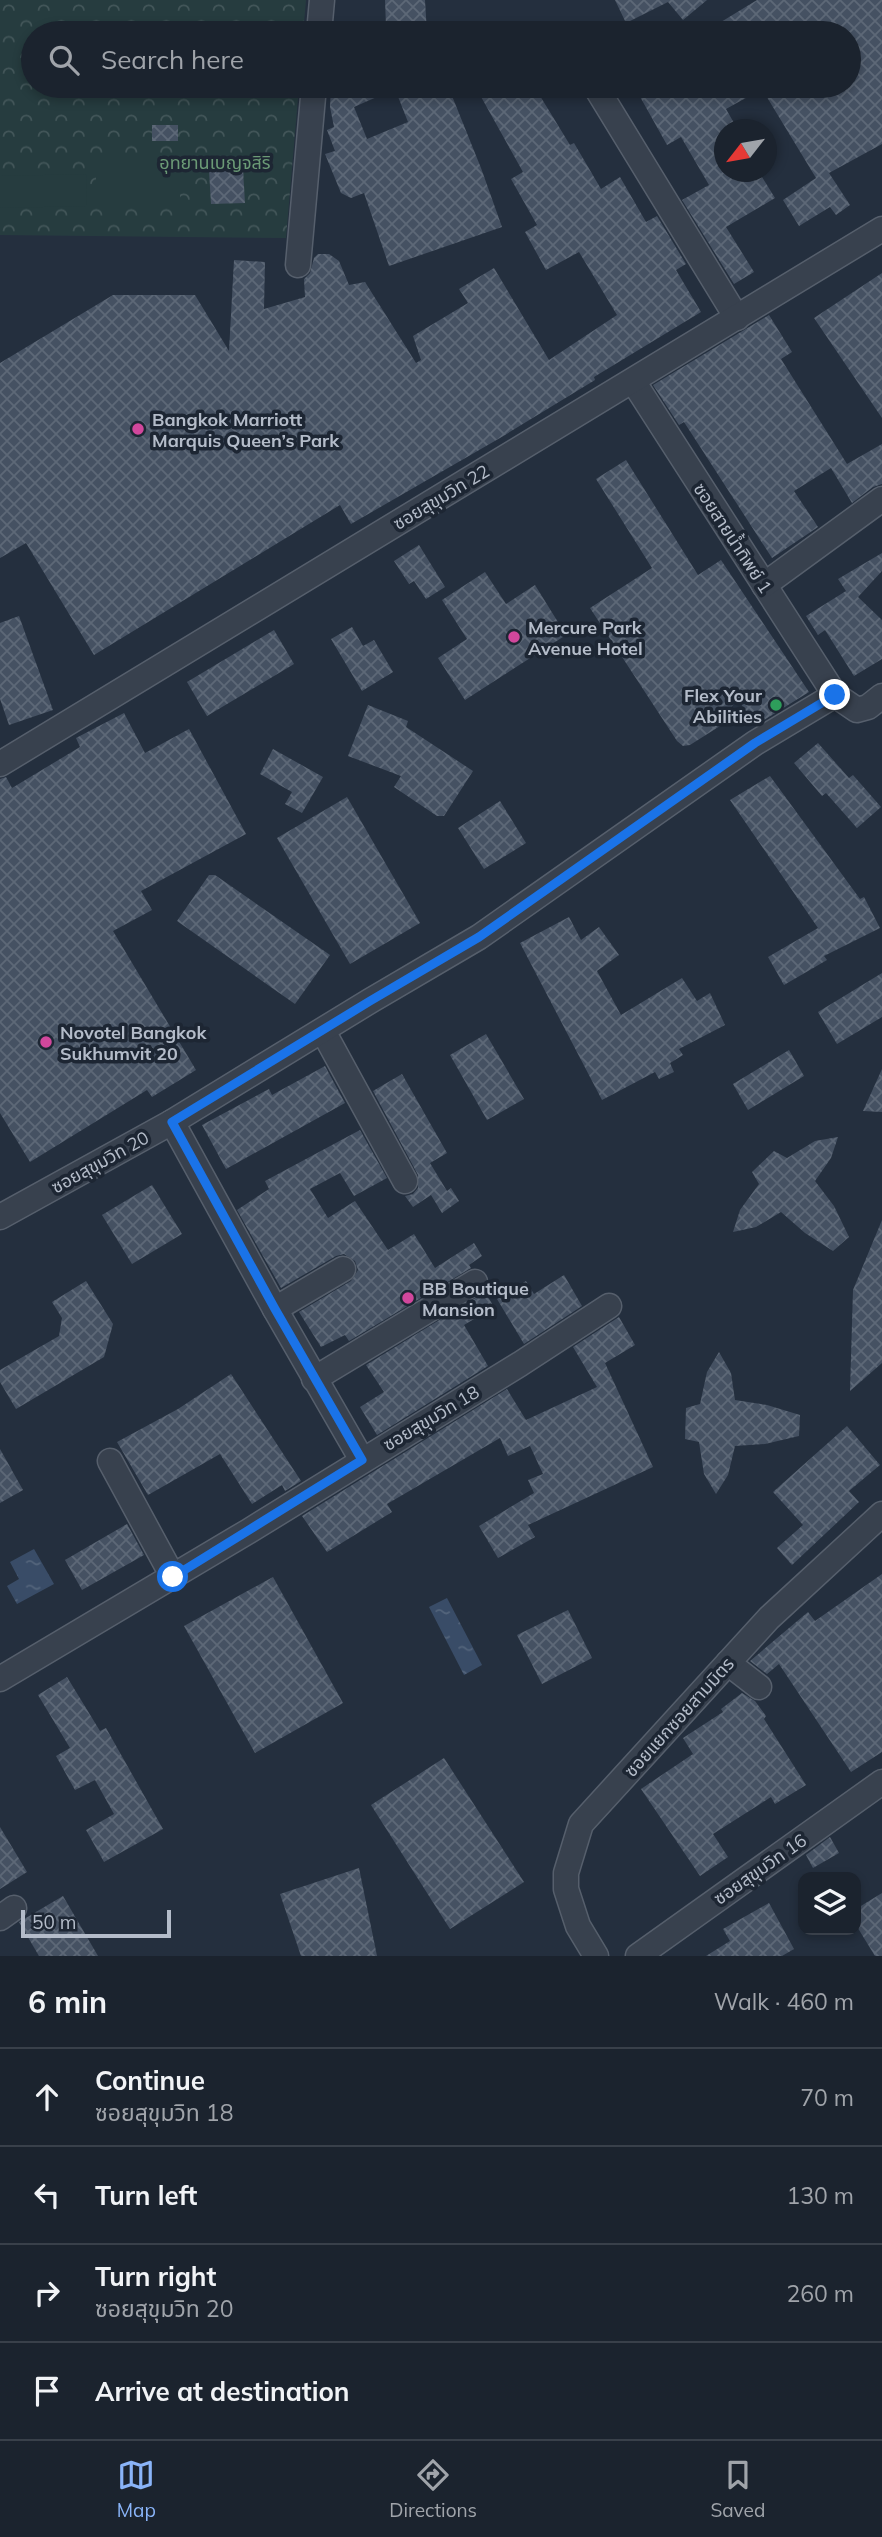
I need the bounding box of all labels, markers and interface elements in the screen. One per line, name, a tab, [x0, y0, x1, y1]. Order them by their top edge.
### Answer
search box	[21, 21, 861, 98]
icon: search	[45, 41, 83, 79]
text: Search here	[101, 43, 244, 76]
north arrow	[714, 119, 777, 182]
park label: อุทยานเบญจสิริ	[159, 151, 271, 174]
place label: Bangkok Marriott Marquis Queen’s Park	[152, 408, 340, 452]
marker: Bangkok Marriott Marquis Queen’s Park	[130, 421, 146, 437]
street label: ซอยสุขุมวิท 22	[389, 459, 493, 535]
street label: ซอยสายน้ำทิพย์ 1	[689, 478, 778, 598]
place label: Mercure Park Avenue Hotel	[528, 616, 643, 660]
marker: Mercure Park Avenue Hotel	[506, 629, 522, 645]
route end	[819, 679, 850, 710]
place label: Flex Your Abilities	[684, 684, 763, 728]
marker: Flex Your Abilities	[768, 697, 784, 713]
place label: Novotel Bangkok Sukhumvit 20	[60, 1021, 208, 1065]
marker: Novotel Bangkok Sukhumvit 20	[38, 1034, 54, 1050]
street label: ซอยสุขุมวิท 20	[47, 1126, 153, 1198]
place label: BB Boutique Mansion	[422, 1277, 529, 1321]
marker: BB Boutique Mansion	[400, 1290, 416, 1306]
street label: ซอยสุขุมวิท 18	[379, 1380, 483, 1456]
route start	[157, 1561, 188, 1592]
street label: ซอยแยกซอยสามมิตร	[619, 1652, 739, 1782]
street label: ซอยสุขุมวิท 16	[709, 1829, 811, 1909]
map controls	[798, 1872, 861, 1935]
button: layers	[798, 1872, 861, 1935]
scale bar	[21, 1907, 172, 1939]
text: 50 m	[32, 1910, 76, 1934]
text: 6 min	[28, 1983, 107, 2021]
text: Walk · 460 m	[714, 1987, 854, 2016]
text: Continue	[95, 2064, 205, 2097]
icon: ahead	[28, 2078, 66, 2116]
text: 70 m	[800, 2083, 854, 2112]
text: ซอยสุขุมวิท 18	[95, 2098, 233, 2127]
icon: left	[28, 2176, 66, 2214]
text: Turn left	[95, 2179, 197, 2212]
text: 130 m	[786, 2181, 854, 2210]
text: Turn right	[95, 2260, 216, 2293]
icon: right	[28, 2274, 66, 2312]
text: 260 m	[786, 2279, 854, 2308]
text: ซอยสุขุมวิท 20	[95, 2294, 233, 2323]
icon: arrive	[28, 2372, 66, 2410]
text: Arrive at destination	[95, 2375, 350, 2408]
tab: Map	[117, 2456, 156, 2522]
tab: Directions	[389, 2456, 477, 2522]
tab: Saved	[710, 2456, 765, 2522]

